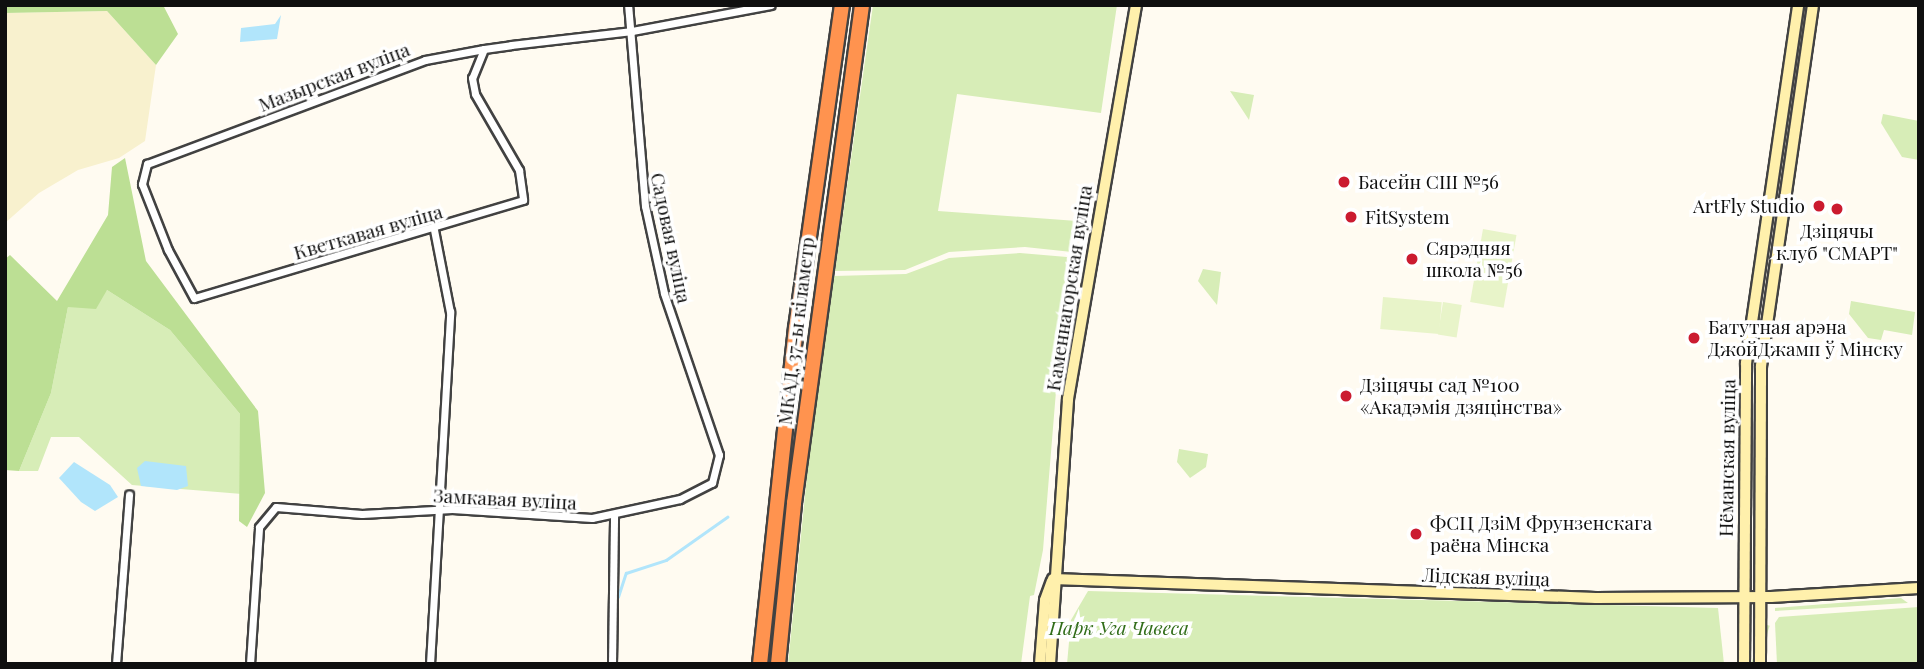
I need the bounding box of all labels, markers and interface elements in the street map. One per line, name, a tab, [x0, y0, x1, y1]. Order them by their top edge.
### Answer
street label: Мазырская вуліца	[255, 38, 413, 116]
street label: Садовая вуліца	[646, 171, 696, 305]
place label: Басейн СШ №56	[1358, 171, 1499, 193]
marker: Басейн СШ №56	[1336, 174, 1352, 190]
street label: Каменнагорская вуліца	[1041, 183, 1097, 393]
place label: ArtFly Studio	[1692, 195, 1805, 217]
marker: ArtFly Studio	[1811, 198, 1827, 214]
street label: Кветкавая вуліца	[291, 200, 445, 264]
marker: Дзіцячы клуб "СМАРТ"	[1829, 201, 1845, 217]
place label: FitSystem	[1365, 206, 1450, 228]
marker: FitSystem	[1343, 209, 1359, 225]
place label: Дзіцячы клуб "СМАРТ"	[1776, 220, 1898, 264]
street label: МКАД, 37-ы кіламетр	[773, 236, 819, 426]
place label: Сярэдняя школа №56	[1426, 237, 1523, 281]
marker: Сярэдняя школа №56	[1404, 251, 1420, 267]
place label: Батутная арэна ДжойДжамп ў Мінску	[1708, 316, 1903, 360]
marker: Батутная арэна ДжойДжамп ў Мінску	[1686, 330, 1702, 346]
place label: Дзіцячы сад №100 «Акадэмія дзяцінства»	[1360, 374, 1562, 418]
street label: Нёманская вуліца	[1714, 379, 1740, 537]
marker: Дзіцячы сад №100 «Акадэмія дзяцінства»	[1338, 388, 1354, 404]
street label: Замкавая вуліца	[433, 484, 577, 514]
place label: ФСЦ ДзіМ Фрунзенскага раёна Мінска	[1430, 512, 1652, 556]
marker: ФСЦ ДзіМ Фрунзенскага раёна Мінска	[1408, 526, 1424, 542]
street label: Лідская вуліца	[1422, 563, 1550, 591]
park label: Парк Уга Чавеса	[1049, 617, 1189, 639]

